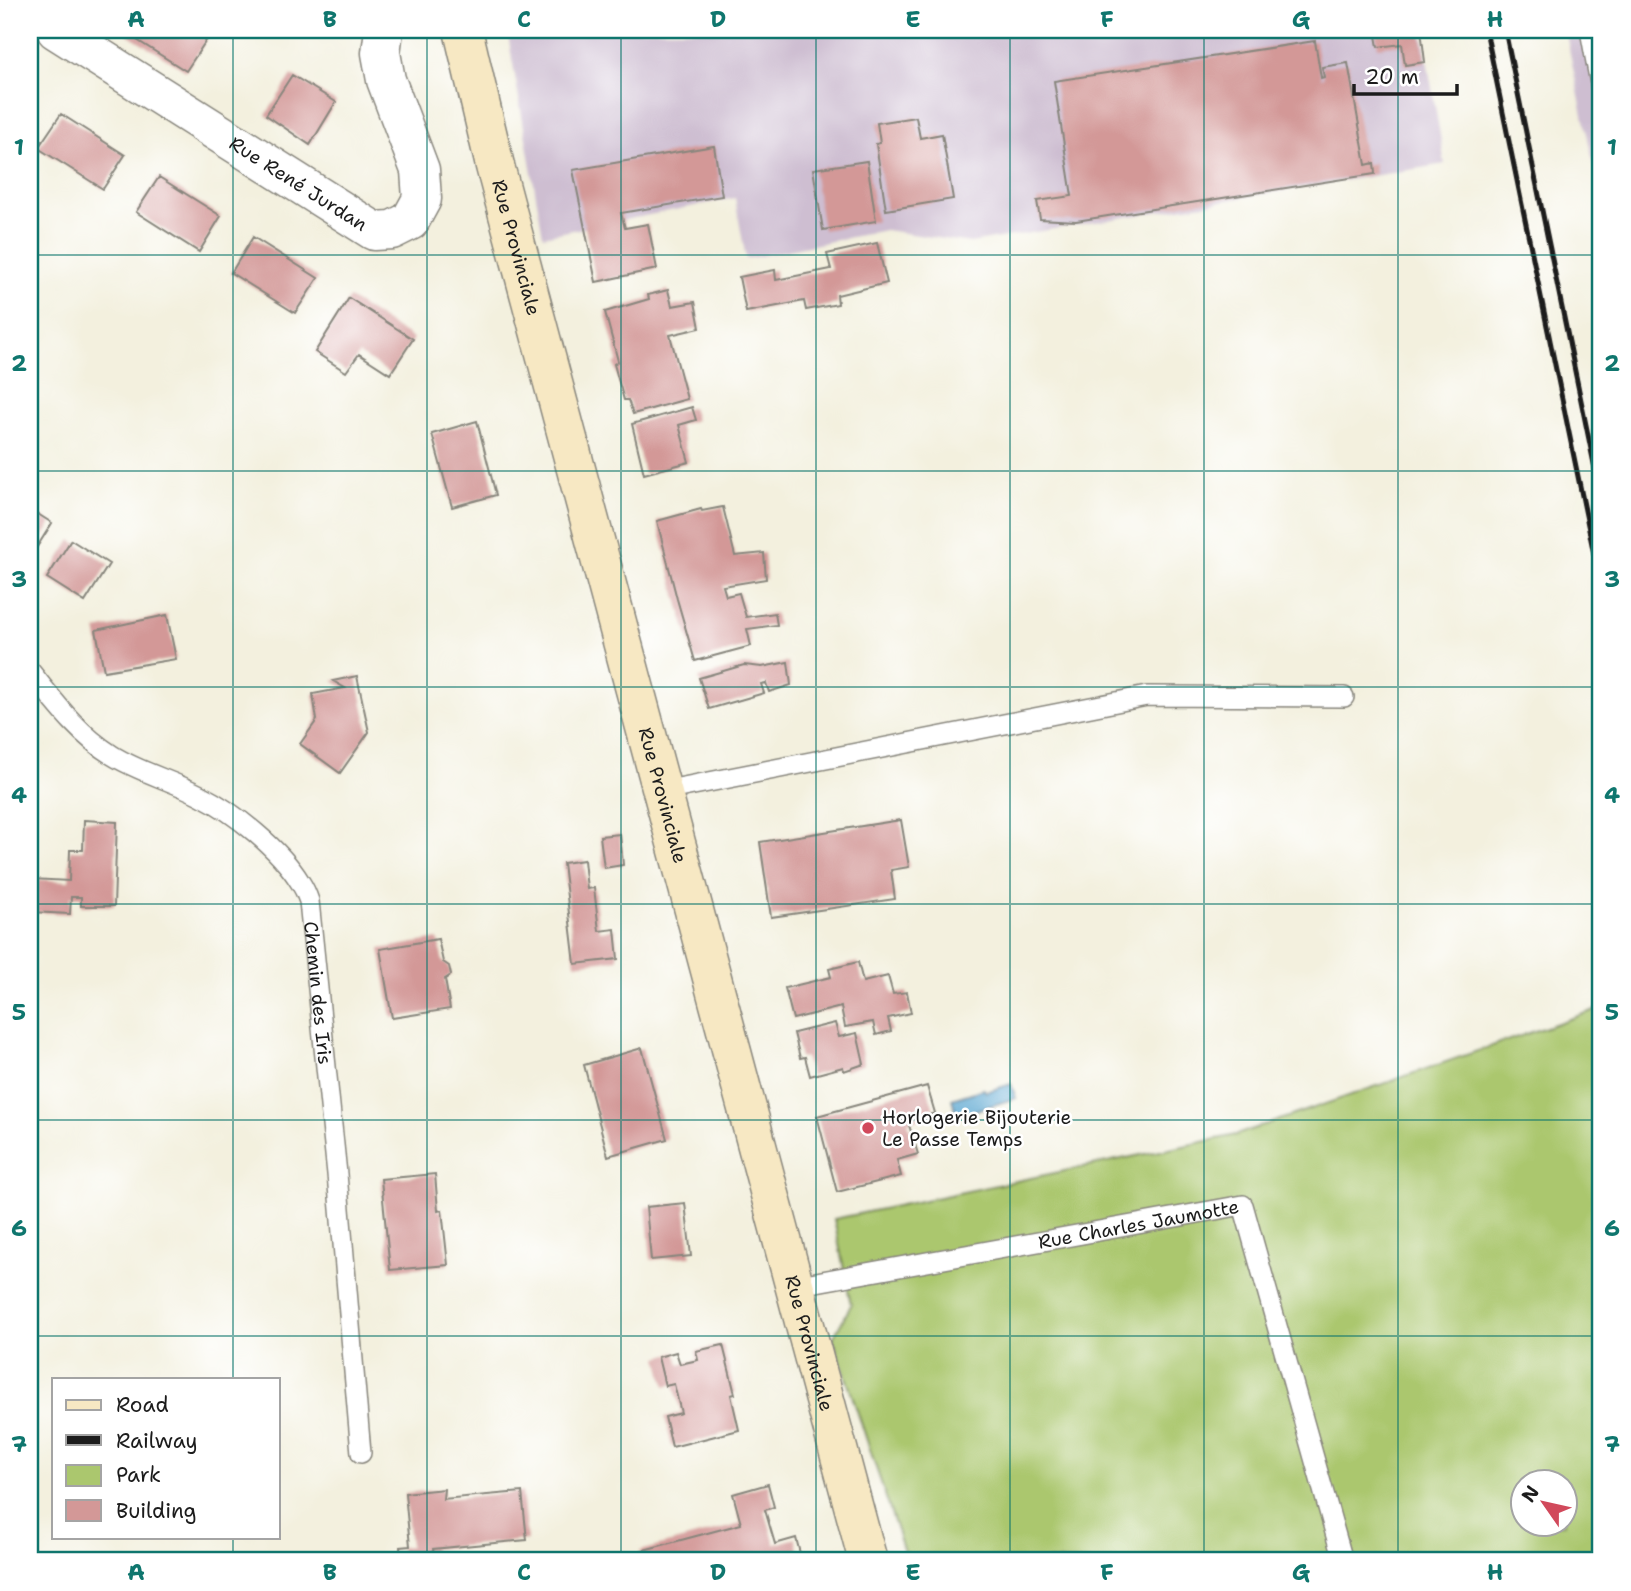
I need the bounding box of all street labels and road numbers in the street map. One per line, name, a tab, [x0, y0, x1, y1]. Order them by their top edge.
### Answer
street label: Rue René Jurdan	[225, 130, 372, 236]
street label: Rue Provinciale	[487, 177, 547, 318]
street label: Rue Provinciale	[633, 724, 693, 866]
street label: Chemin des Iris	[299, 920, 338, 1066]
street label: Rue Charles Jaumotte	[1036, 1193, 1241, 1254]
street label: Rue Provinciale	[780, 1272, 840, 1414]

